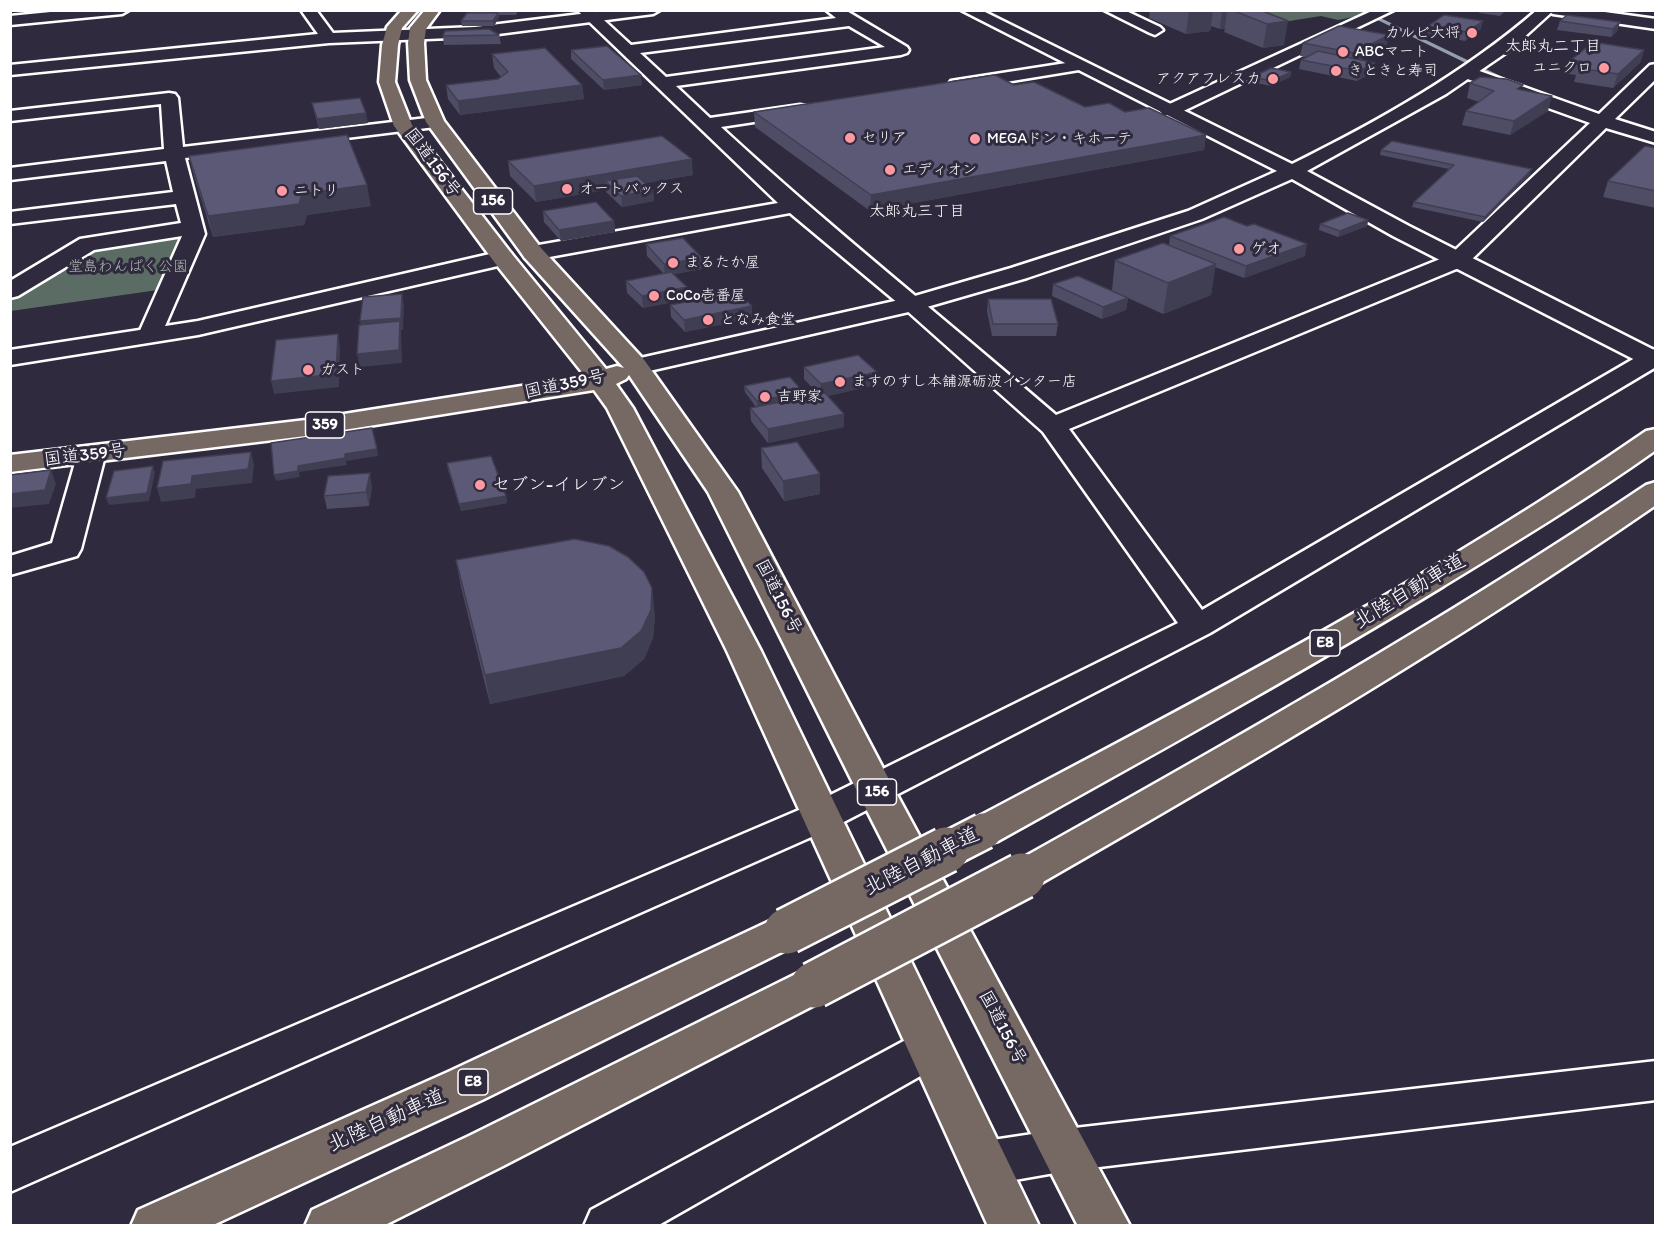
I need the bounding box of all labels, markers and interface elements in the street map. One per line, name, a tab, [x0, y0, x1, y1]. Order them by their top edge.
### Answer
place label: カルビ大将	[1385, 24, 1460, 42]
marker: カルビ大将	[1465, 26, 1479, 40]
district label: 太郎丸二丁目	[1505, 37, 1601, 57]
place label: ABCマート	[1355, 43, 1429, 61]
marker: ABCマート	[1336, 45, 1350, 59]
place label: ユニクロ	[1532, 59, 1592, 77]
marker: ユニクロ	[1597, 61, 1611, 75]
place label: きときと寿司	[1348, 62, 1438, 80]
marker: きときと寿司	[1329, 64, 1343, 78]
place label: アクアフレスカ	[1156, 70, 1261, 88]
marker: アクアフレスカ	[1266, 72, 1280, 86]
street label: 国道156号	[399, 124, 465, 202]
place label: セリア	[862, 129, 907, 147]
place label: MEGAドン・キホーテ	[987, 130, 1132, 148]
marker: セリア	[843, 131, 857, 145]
marker: MEGAドン・キホーテ	[968, 132, 982, 146]
place label: エディオン	[902, 161, 977, 179]
marker: エディオン	[883, 163, 897, 177]
place label: オートバックス	[579, 180, 684, 198]
place label: ニトリ	[294, 182, 339, 200]
marker: オートバックス	[560, 182, 574, 196]
marker: ニトリ	[275, 184, 289, 198]
road number: 156	[474, 188, 512, 214]
district label: 太郎丸三丁目	[869, 202, 965, 222]
place label: ゲオ	[1251, 240, 1281, 258]
marker: ゲオ	[1232, 242, 1246, 256]
place label: まるたか屋	[685, 254, 760, 272]
marker: まるたか屋	[666, 256, 680, 270]
park label: 堂島わんぱく公園	[68, 258, 188, 276]
place label: CoCo壱番屋	[666, 287, 746, 305]
marker: CoCo壱番屋	[647, 289, 661, 303]
place label: となみ食堂	[720, 311, 795, 329]
marker: となみ食堂	[701, 313, 715, 327]
place label: ガスト	[320, 361, 365, 379]
marker: ガスト	[301, 363, 315, 377]
street label: 国道359号	[522, 366, 608, 404]
place label: ますのすし本舗源砺波インター店	[852, 373, 1077, 391]
marker: ますのすし本舗源砺波インター店	[833, 375, 847, 389]
place label: 吉野家	[777, 388, 822, 406]
marker: 吉野家	[758, 390, 772, 404]
road number: 359	[306, 412, 344, 438]
street label: 国道359号	[43, 440, 127, 472]
place label: セブン-イレブン	[492, 474, 625, 496]
marker: セブン-イレブン	[473, 478, 487, 492]
street label: 北陸自動車道	[1350, 549, 1470, 635]
street label: 国道156号	[750, 556, 806, 638]
road number: E8	[1310, 630, 1340, 656]
road number: 156	[858, 779, 896, 805]
street label: 北陸自動車道	[860, 822, 984, 902]
street label: 国道156号	[973, 987, 1031, 1069]
road number: E8	[458, 1069, 488, 1095]
street label: 北陸自動車道	[324, 1084, 450, 1158]

